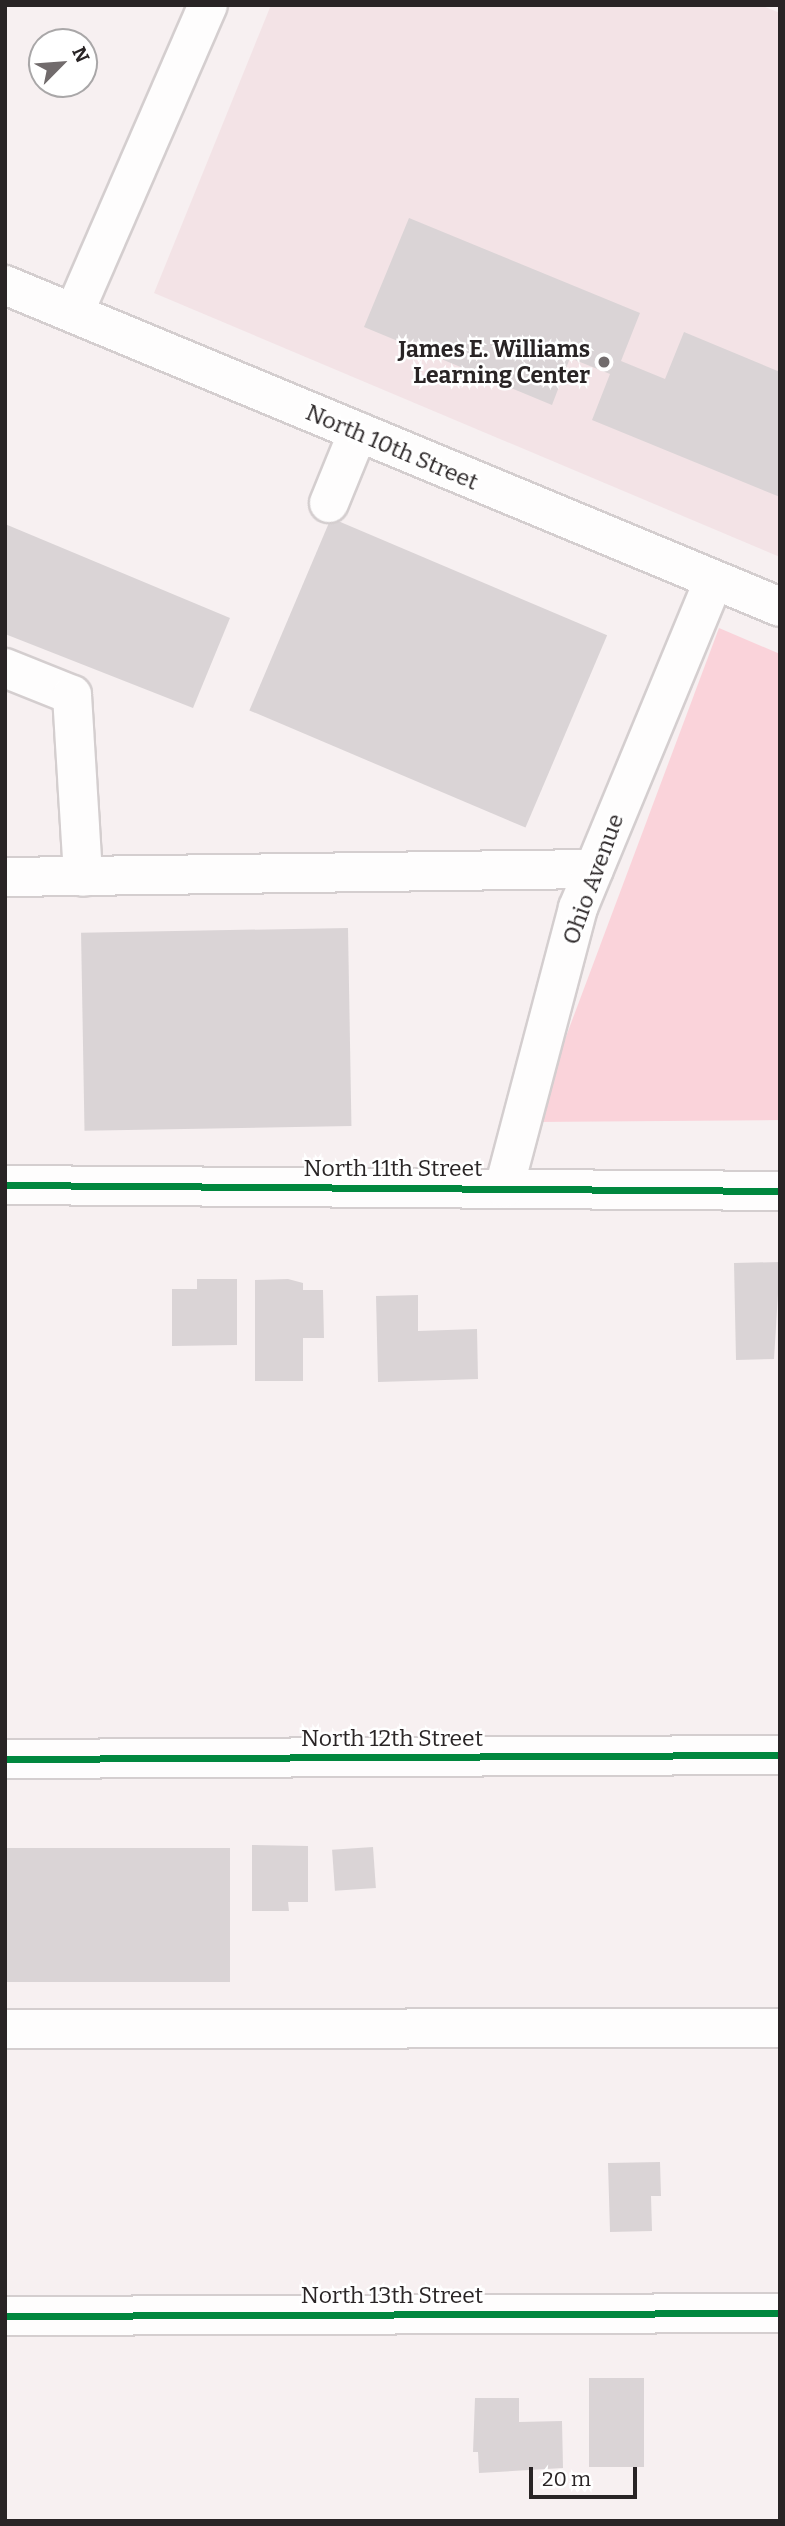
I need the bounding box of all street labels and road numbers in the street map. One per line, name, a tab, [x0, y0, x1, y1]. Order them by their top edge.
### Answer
street label: North 10th Street	[302, 398, 482, 496]
street label: Ohio Avenue	[557, 810, 629, 948]
street label: North 11th Street	[304, 1154, 482, 1182]
street label: North 12th Street	[301, 1724, 483, 1752]
street label: North 13th Street	[301, 2281, 483, 2309]

